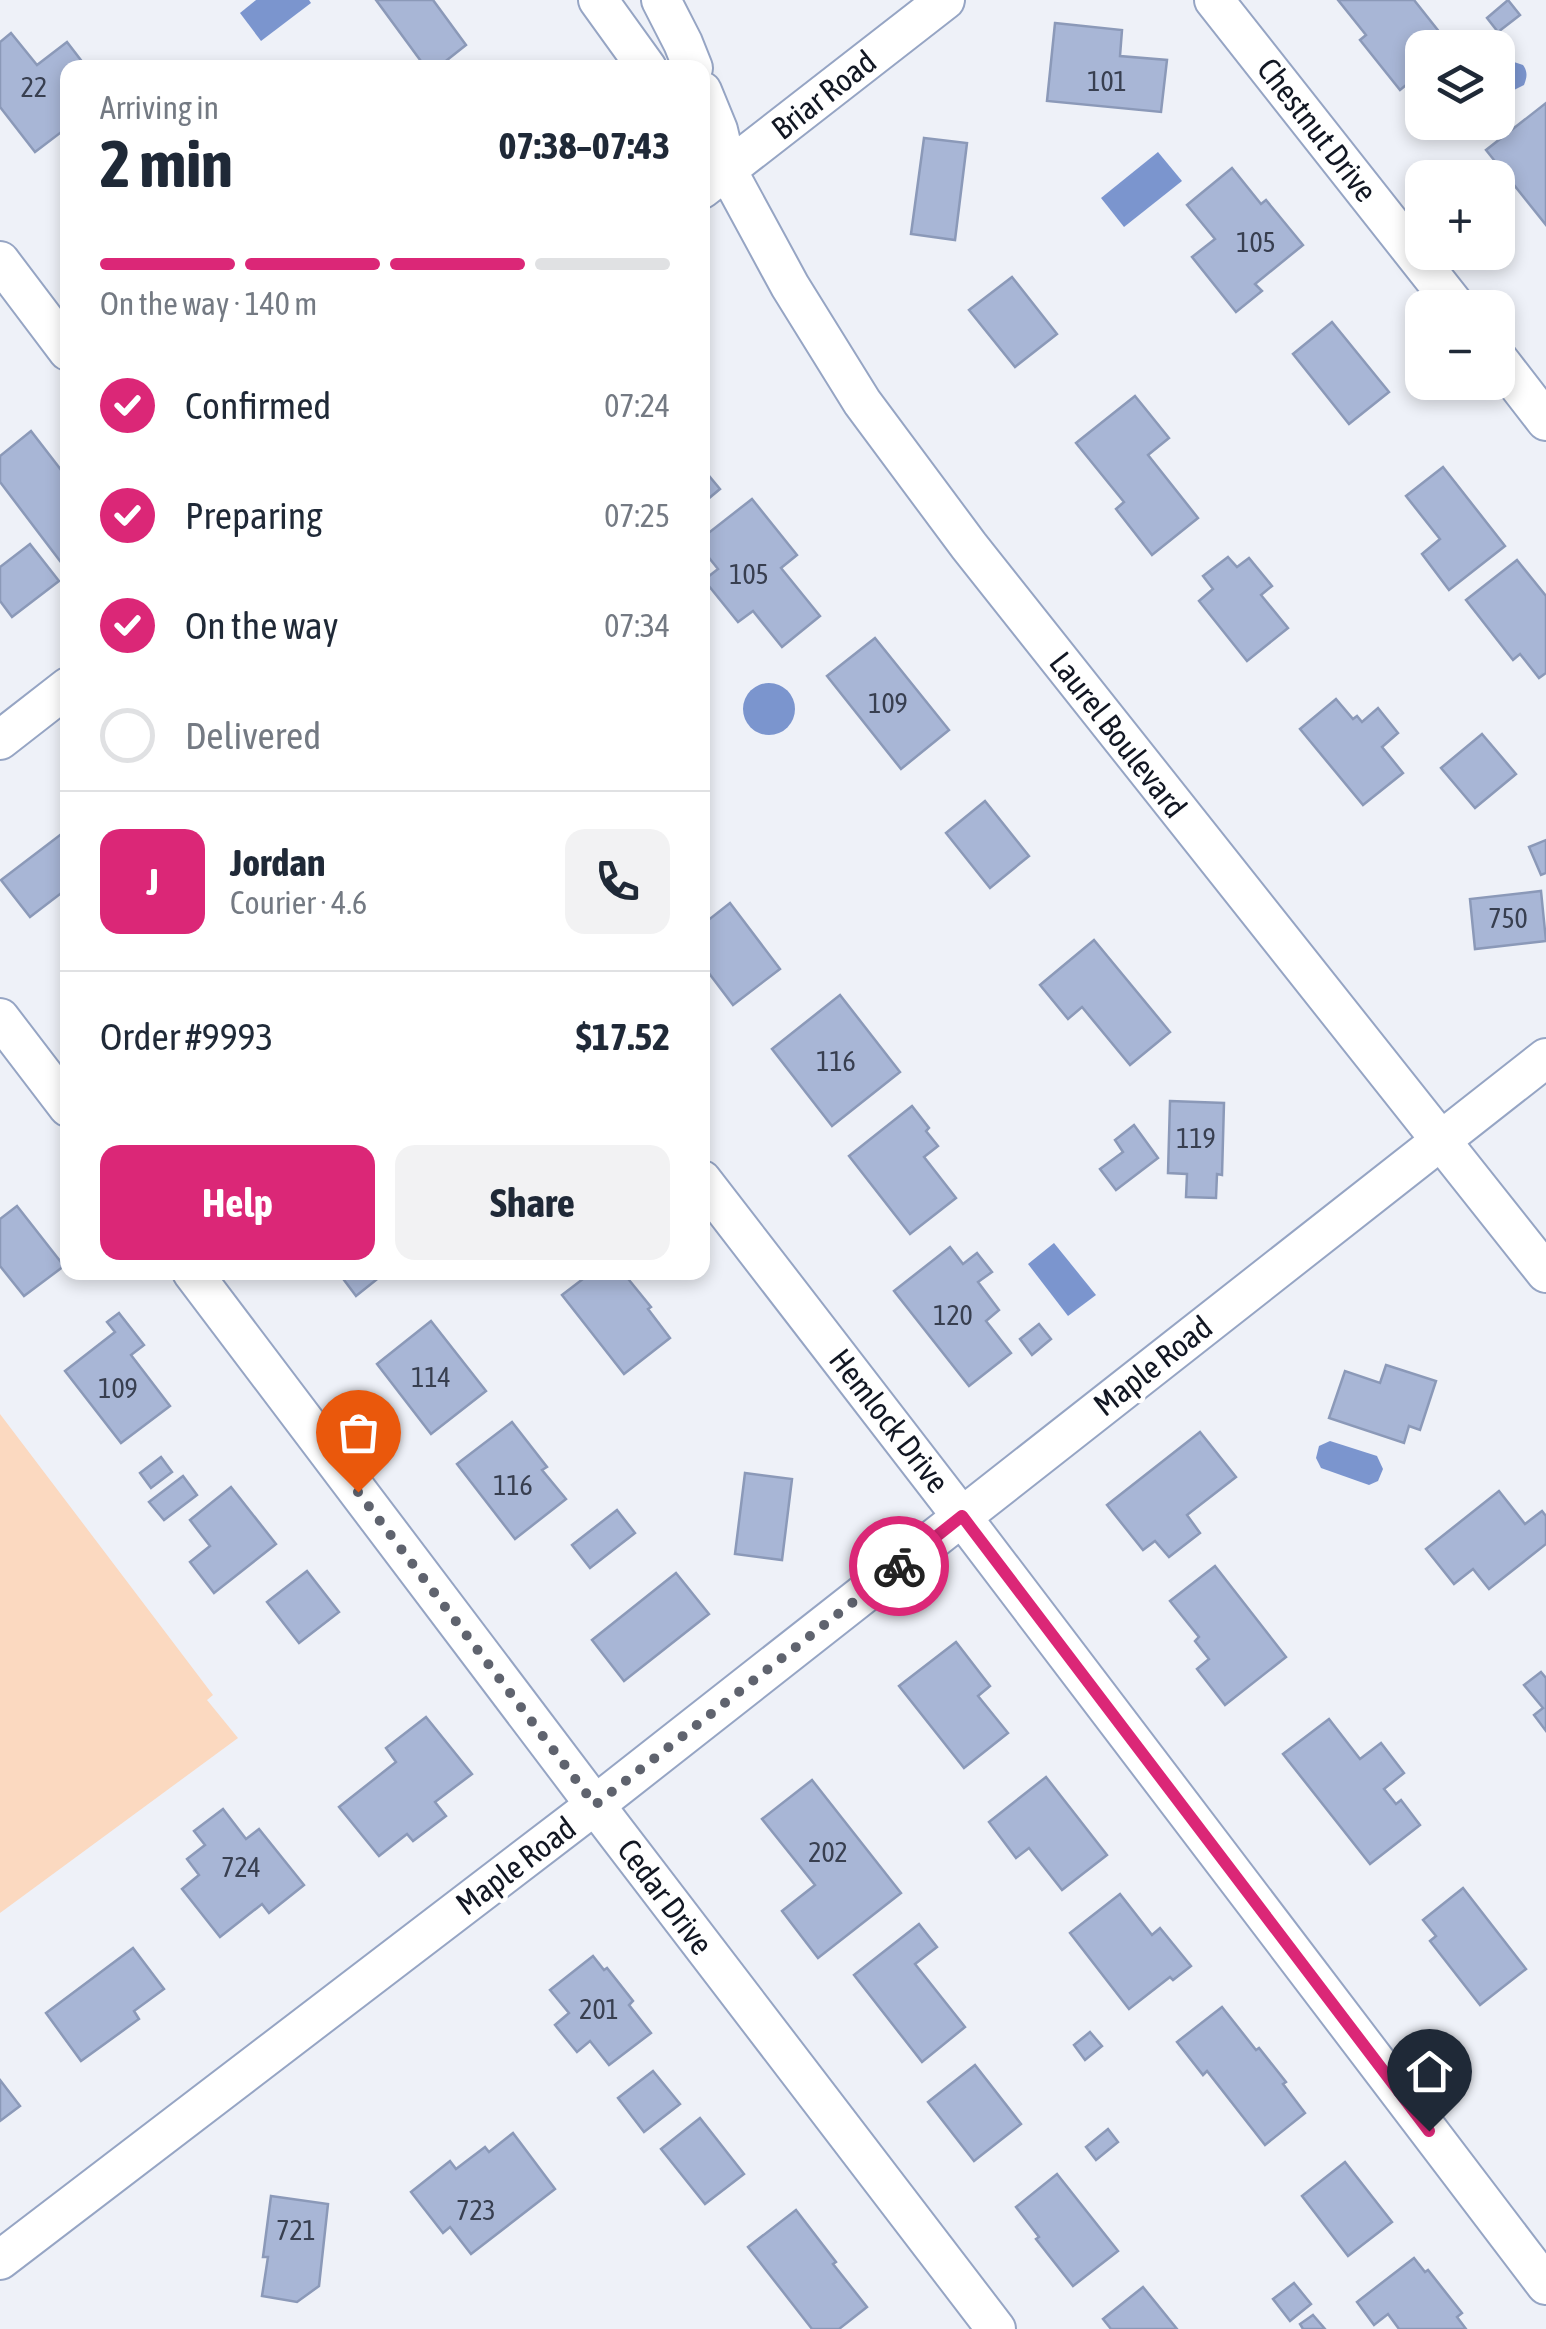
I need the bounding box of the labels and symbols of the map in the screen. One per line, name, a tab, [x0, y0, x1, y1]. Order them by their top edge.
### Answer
street label: Briar Road	[764, 43, 883, 147]
street label: Chestnut Drive	[1250, 51, 1385, 209]
house number: 101	[1087, 65, 1127, 97]
house number: 22	[21, 71, 47, 103]
house number: 105	[1236, 226, 1276, 258]
house number: 105	[729, 558, 769, 590]
street label: Laurel Boulevard	[1042, 645, 1195, 825]
house number: 109	[868, 687, 908, 719]
house number: 750	[1488, 902, 1528, 934]
house number: 116	[816, 1045, 856, 1077]
house number: 119	[1176, 1122, 1216, 1154]
house number: 120	[933, 1299, 973, 1331]
street label: Maple Road	[1086, 1308, 1219, 1423]
street label: Hemlock Drive	[822, 1342, 957, 1500]
house number: 114	[411, 1361, 451, 1393]
house number: 109	[98, 1372, 138, 1404]
pin	[316, 1390, 401, 1493]
house number: 116	[493, 1469, 533, 1501]
courier	[849, 1516, 949, 1616]
street label: Maple Road	[449, 1809, 583, 1922]
street label: Cedar Drive	[610, 1832, 721, 1962]
house number: 202	[808, 1836, 848, 1868]
house number: 724	[221, 1851, 261, 1883]
house number: 201	[579, 1993, 619, 2025]
pin	[1387, 2029, 1472, 2132]
house number: 723	[456, 2194, 496, 2226]
house number: 721	[276, 2214, 316, 2246]

